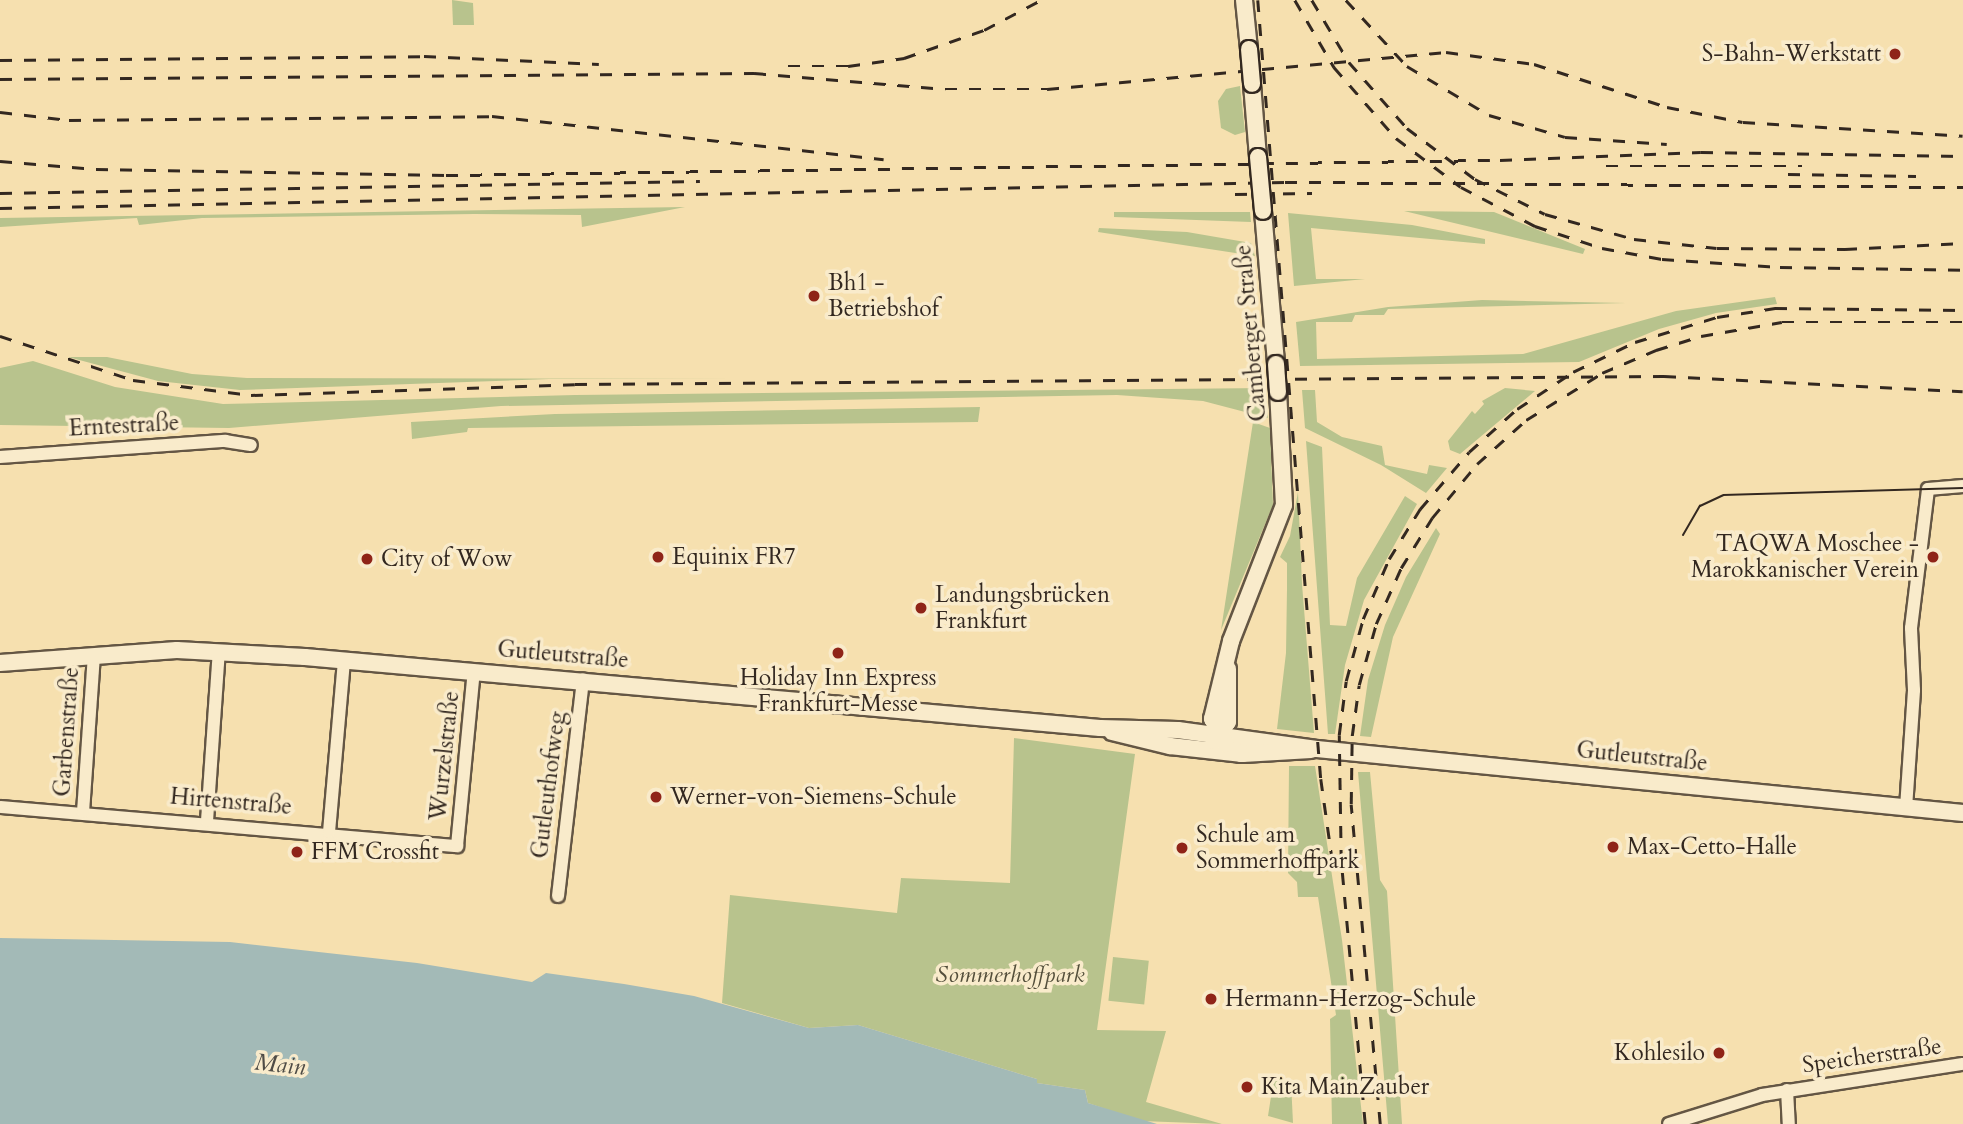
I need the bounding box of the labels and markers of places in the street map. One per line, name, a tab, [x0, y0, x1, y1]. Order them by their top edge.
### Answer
place label: S-Bahn-Werkstatt	[1702, 40, 1881, 68]
marker: S-Bahn-Werkstatt	[1887, 46, 1903, 62]
place label: Bh1 - Betriebshof	[828, 269, 939, 323]
marker: Bh1 - Betriebshof	[806, 288, 822, 304]
place label: TAQWA Moschee - Marokkanischer Verein	[1691, 530, 1919, 584]
place label: Equinix FR7	[672, 543, 796, 571]
place label: City of Wow	[381, 545, 513, 573]
marker: Equinix FR7	[650, 549, 666, 565]
marker: TAQWA Moschee - Marokkanischer Verein	[1925, 549, 1941, 565]
marker: City of Wow	[359, 551, 375, 567]
place label: Landungsbrücken Frankfurt	[935, 581, 1110, 635]
marker: Landungsbrücken Frankfurt	[913, 600, 929, 616]
marker: Holiday Inn Express Frankfurt-Messe	[830, 645, 846, 661]
place label: Holiday Inn Express Frankfurt-Messe	[740, 664, 936, 718]
place label: Werner-von-Siemens-Schule	[670, 783, 957, 811]
marker: Werner-von-Siemens-Schule	[648, 789, 664, 805]
place label: Schule am Sommerhoffpark	[1196, 821, 1359, 875]
place label: Max-Cetto-Halle	[1627, 833, 1797, 861]
place label: FFM Crossfit	[311, 838, 439, 866]
marker: Max-Cetto-Halle	[1605, 839, 1621, 855]
marker: Schule am Sommerhoffpark	[1174, 840, 1190, 856]
marker: FFM Crossfit	[289, 844, 305, 860]
place label: Hermann-Herzog-Schule	[1225, 985, 1476, 1013]
marker: Hermann-Herzog-Schule	[1203, 991, 1219, 1007]
place label: Kohlesilo	[1614, 1039, 1705, 1067]
marker: Kohlesilo	[1711, 1045, 1727, 1061]
place label: Kita MainZauber	[1261, 1073, 1429, 1101]
marker: Kita MainZauber	[1239, 1079, 1255, 1095]

